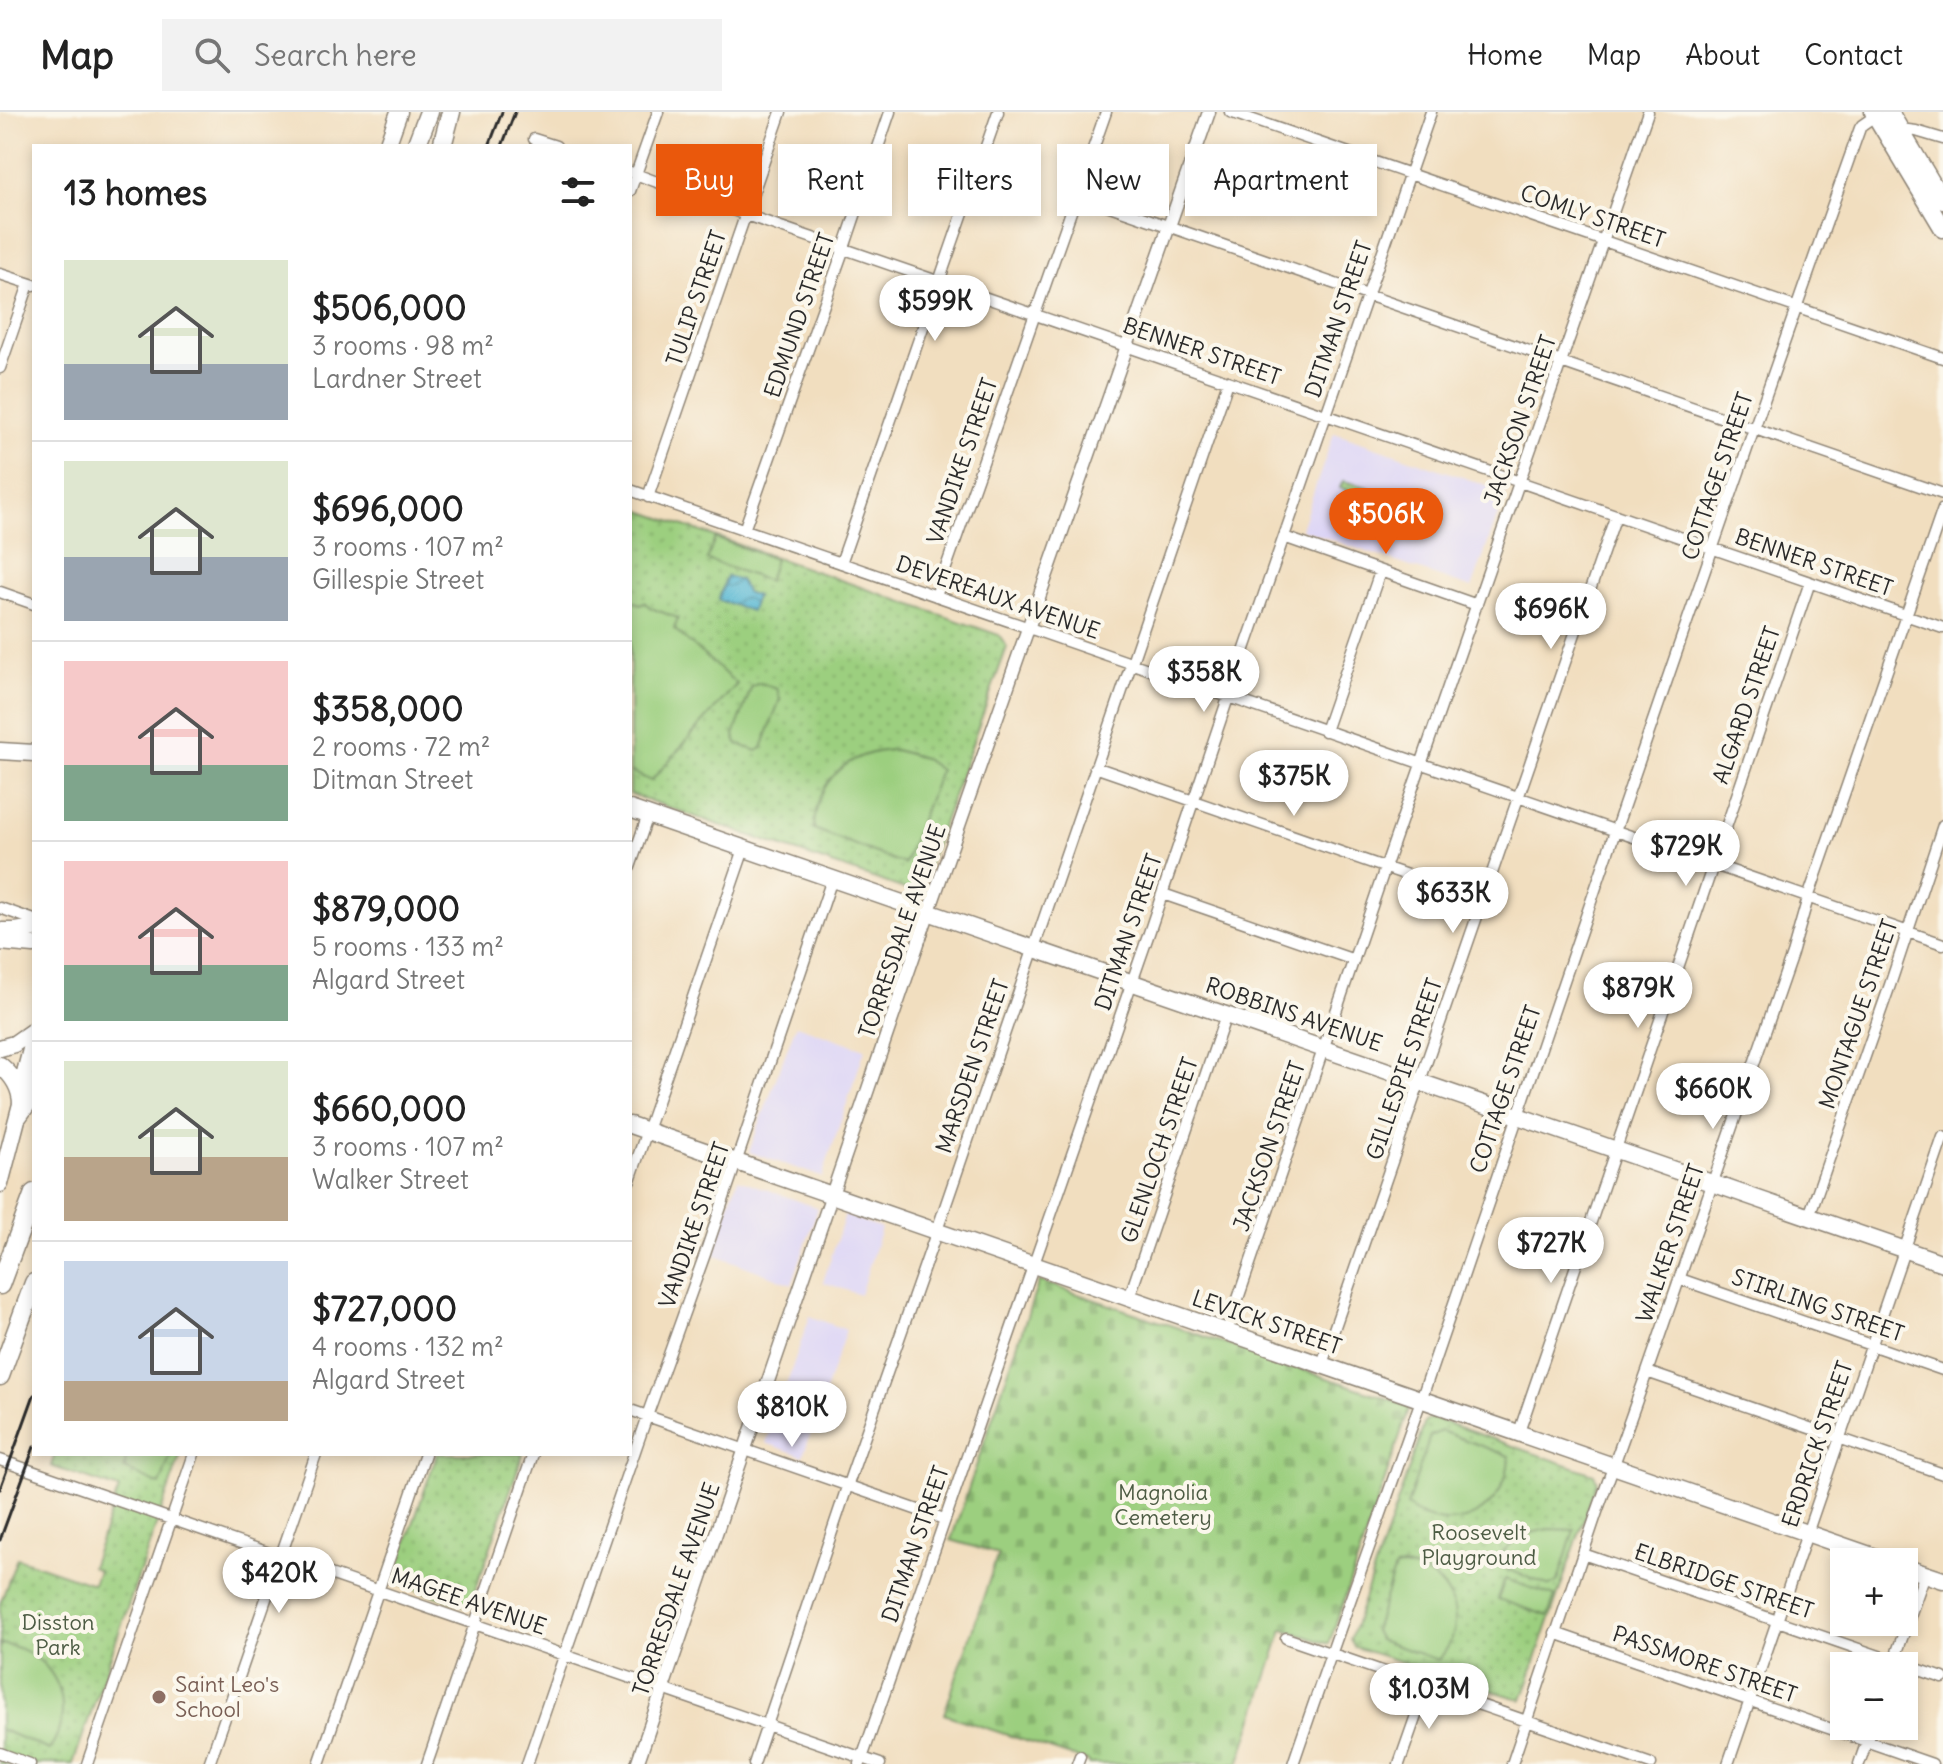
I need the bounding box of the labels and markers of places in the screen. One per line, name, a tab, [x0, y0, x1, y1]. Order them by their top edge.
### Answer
pin: $599K	[879, 275, 991, 343]
pin: $506K	[1330, 488, 1442, 556]
pin: $696K	[1495, 583, 1607, 651]
pin: $358K	[1148, 646, 1260, 714]
pin: $375K	[1238, 750, 1350, 818]
pin: $729K	[1630, 820, 1742, 888]
pin: $633K	[1397, 867, 1509, 935]
pin: $879K	[1582, 962, 1694, 1030]
pin: $660K	[1657, 1063, 1769, 1131]
pin: $727K	[1495, 1217, 1607, 1285]
pin: $810K	[736, 1381, 848, 1449]
pin: $420K	[223, 1547, 335, 1615]
pin: $1.03M	[1364, 1663, 1494, 1731]
place label: Saint Leo's School	[175, 1670, 279, 1723]
marker: Saint Leo's School	[150, 1688, 168, 1706]

